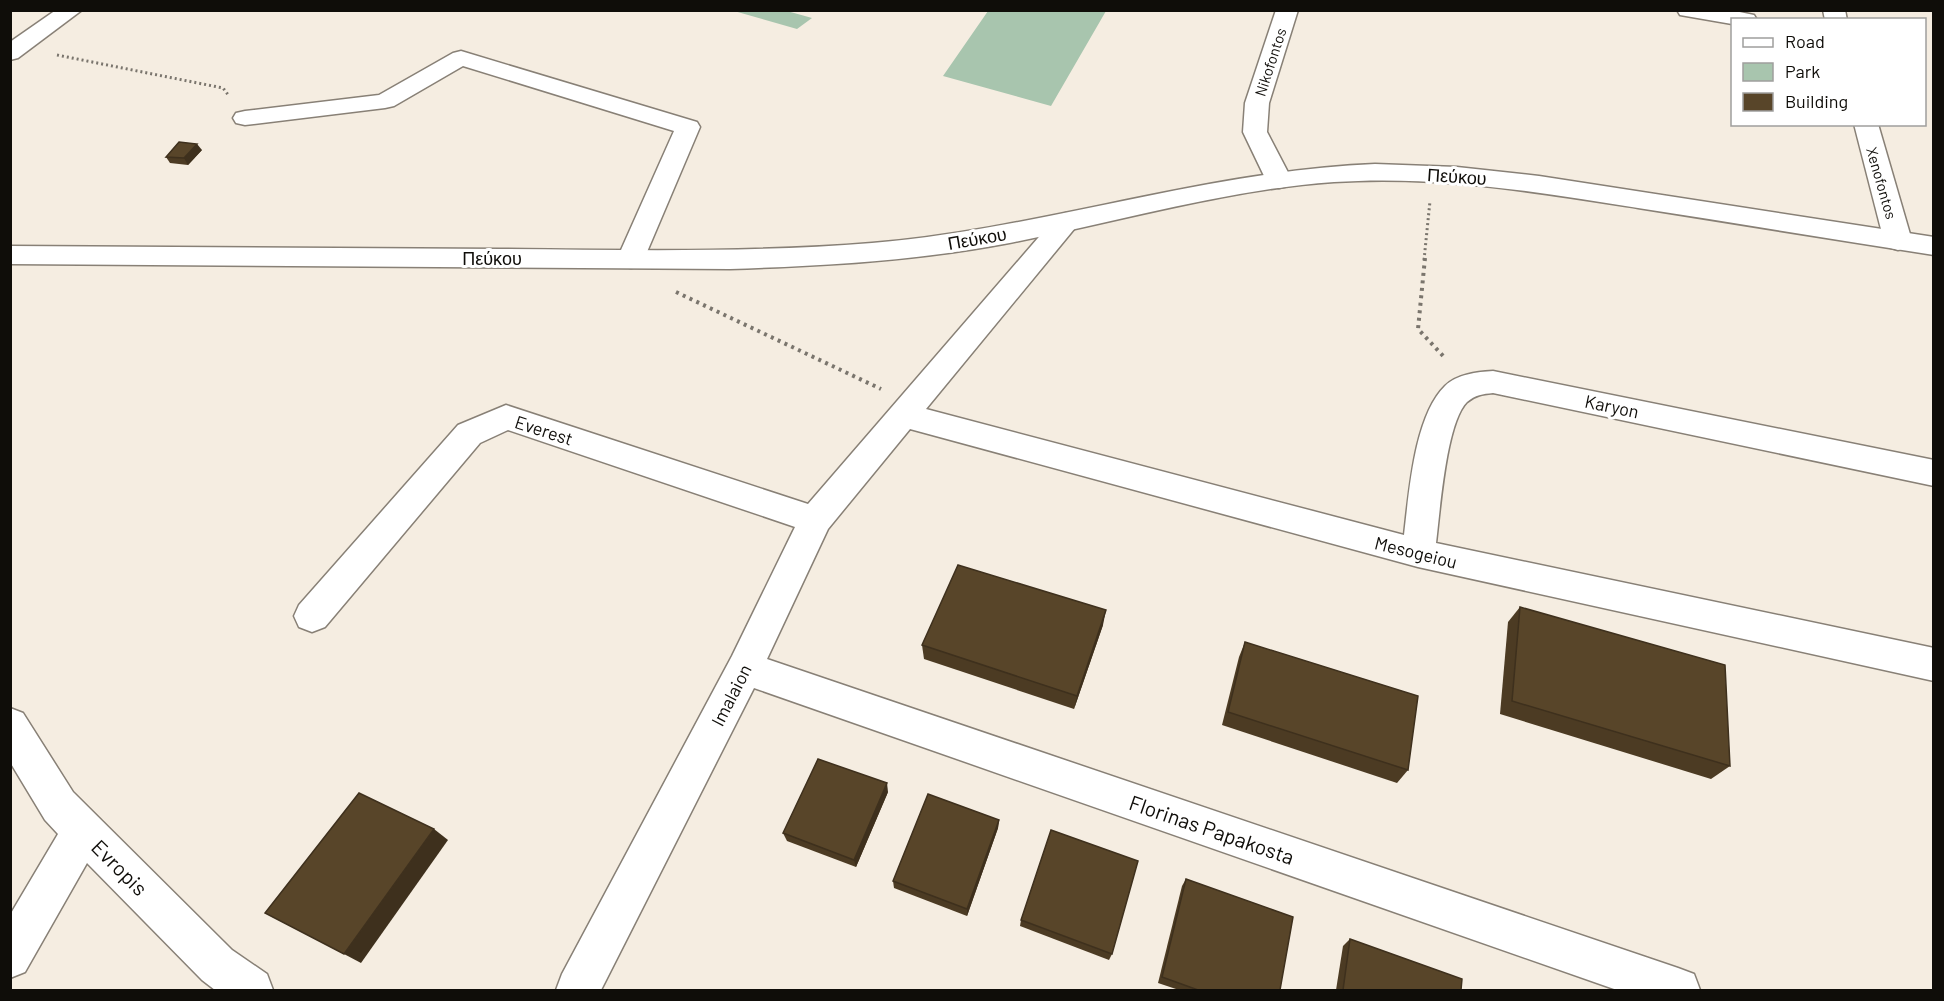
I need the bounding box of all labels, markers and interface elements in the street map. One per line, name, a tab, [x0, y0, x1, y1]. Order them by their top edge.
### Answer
legend	[1731, 18, 1926, 126]
street label: Nikofontos	[1250, 26, 1290, 98]
text: Road	[1785, 30, 1825, 52]
text: Park	[1785, 60, 1820, 82]
text: Building	[1785, 90, 1848, 112]
street label: Xenofontos	[1863, 145, 1901, 221]
street label: Πεύκου	[1427, 163, 1487, 189]
street label: Πεύκου	[946, 222, 1008, 254]
street label: Πεύκου	[462, 247, 522, 269]
street label: Karyon	[1583, 390, 1641, 422]
street label: Everest	[512, 410, 576, 450]
street label: Mesogeiou	[1373, 531, 1459, 573]
street label: Imalaion	[706, 661, 756, 729]
street label: Florinas Papakosta	[1126, 789, 1298, 869]
street label: Evropis	[87, 834, 153, 900]

